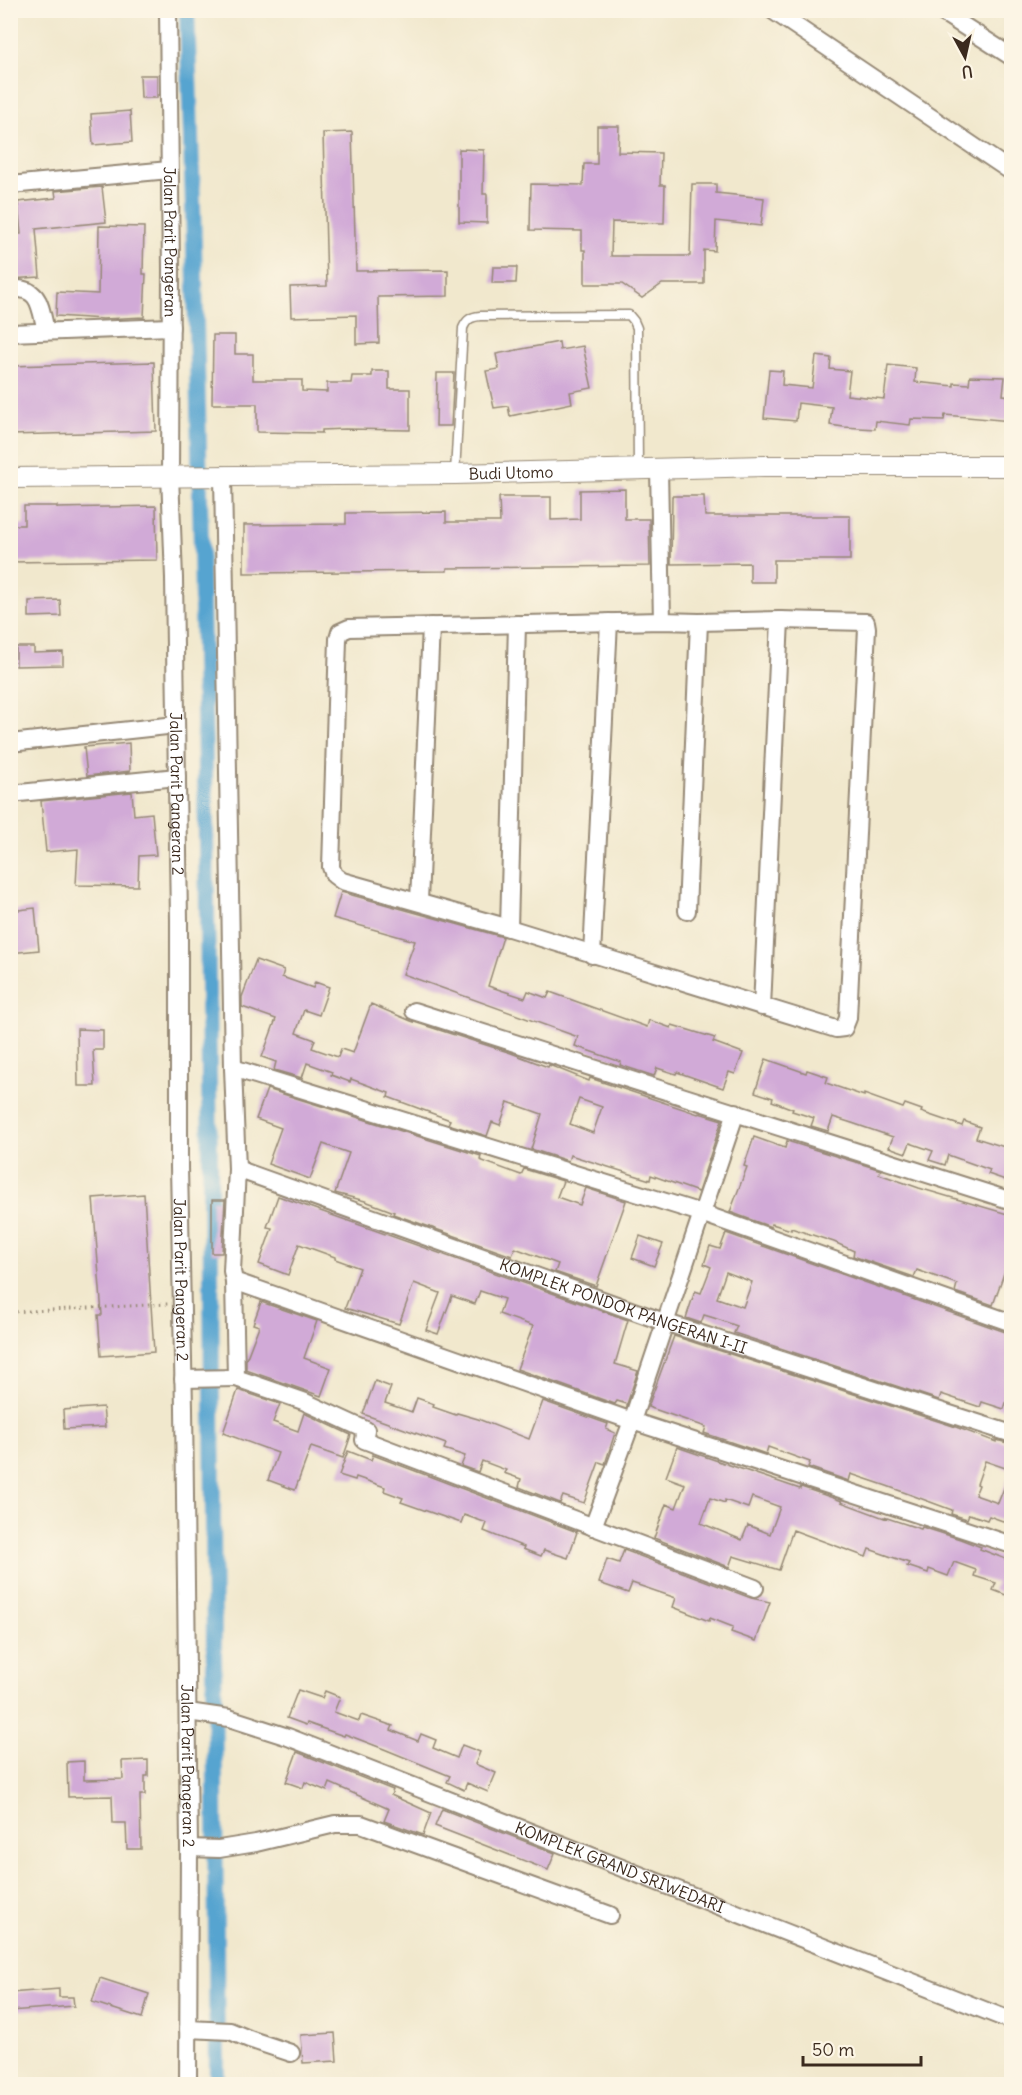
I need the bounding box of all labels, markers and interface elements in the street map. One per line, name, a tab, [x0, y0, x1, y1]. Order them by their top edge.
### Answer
north arrow	[935, 27, 995, 87]
text: U	[960, 61, 974, 83]
street label: Jalan Parit Pangeran	[160, 166, 181, 317]
street label: Budi Utomo	[468, 461, 554, 484]
street label: Jalan Parit Pangeran 2	[166, 712, 188, 876]
street label: Jalan Parit Pangeran 2	[170, 1198, 193, 1362]
street label: KOMPLEK PONDOK PANGERAN I-II	[497, 1254, 750, 1358]
street label: Jalan Parit Pangeran 2	[177, 1684, 199, 1848]
street label: KOMPLEK GRAND SRIWEDARI	[512, 1817, 728, 1917]
scale bar	[803, 2029, 922, 2067]
text: 50 m	[812, 2038, 854, 2061]

